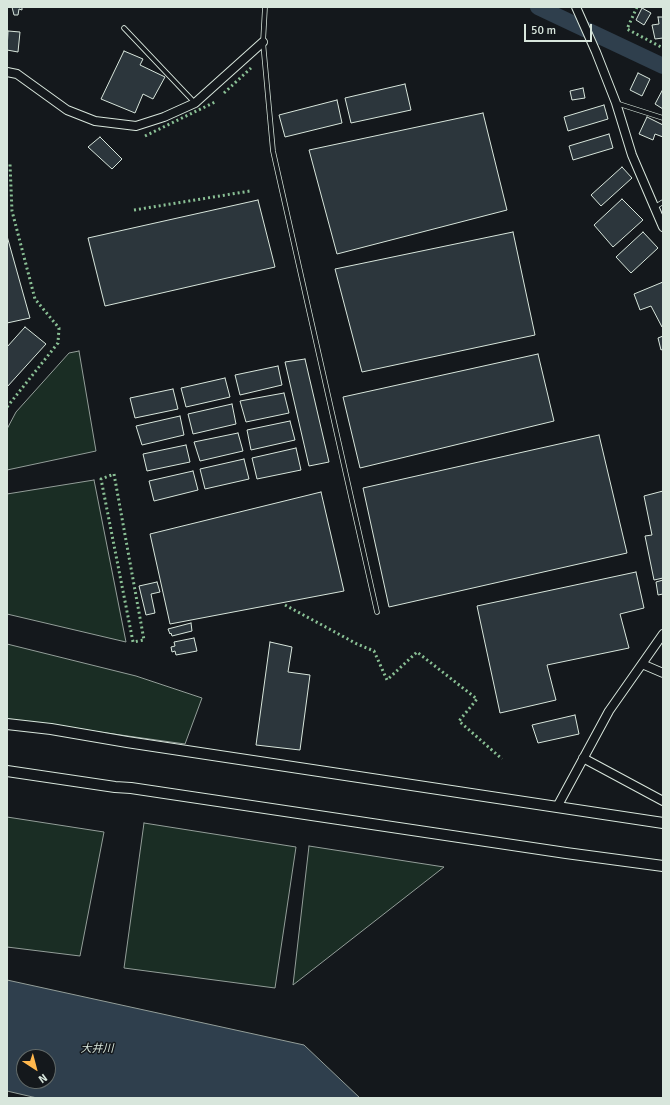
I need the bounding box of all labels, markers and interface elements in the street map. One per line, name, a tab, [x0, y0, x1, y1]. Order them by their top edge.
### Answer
scale bar	[526, 16, 594, 42]
text: 50 m	[531, 23, 556, 38]
water label: 大井川	[81, 1042, 113, 1056]
north arrow	[16, 1049, 56, 1089]
text: N	[36, 1071, 50, 1086]

